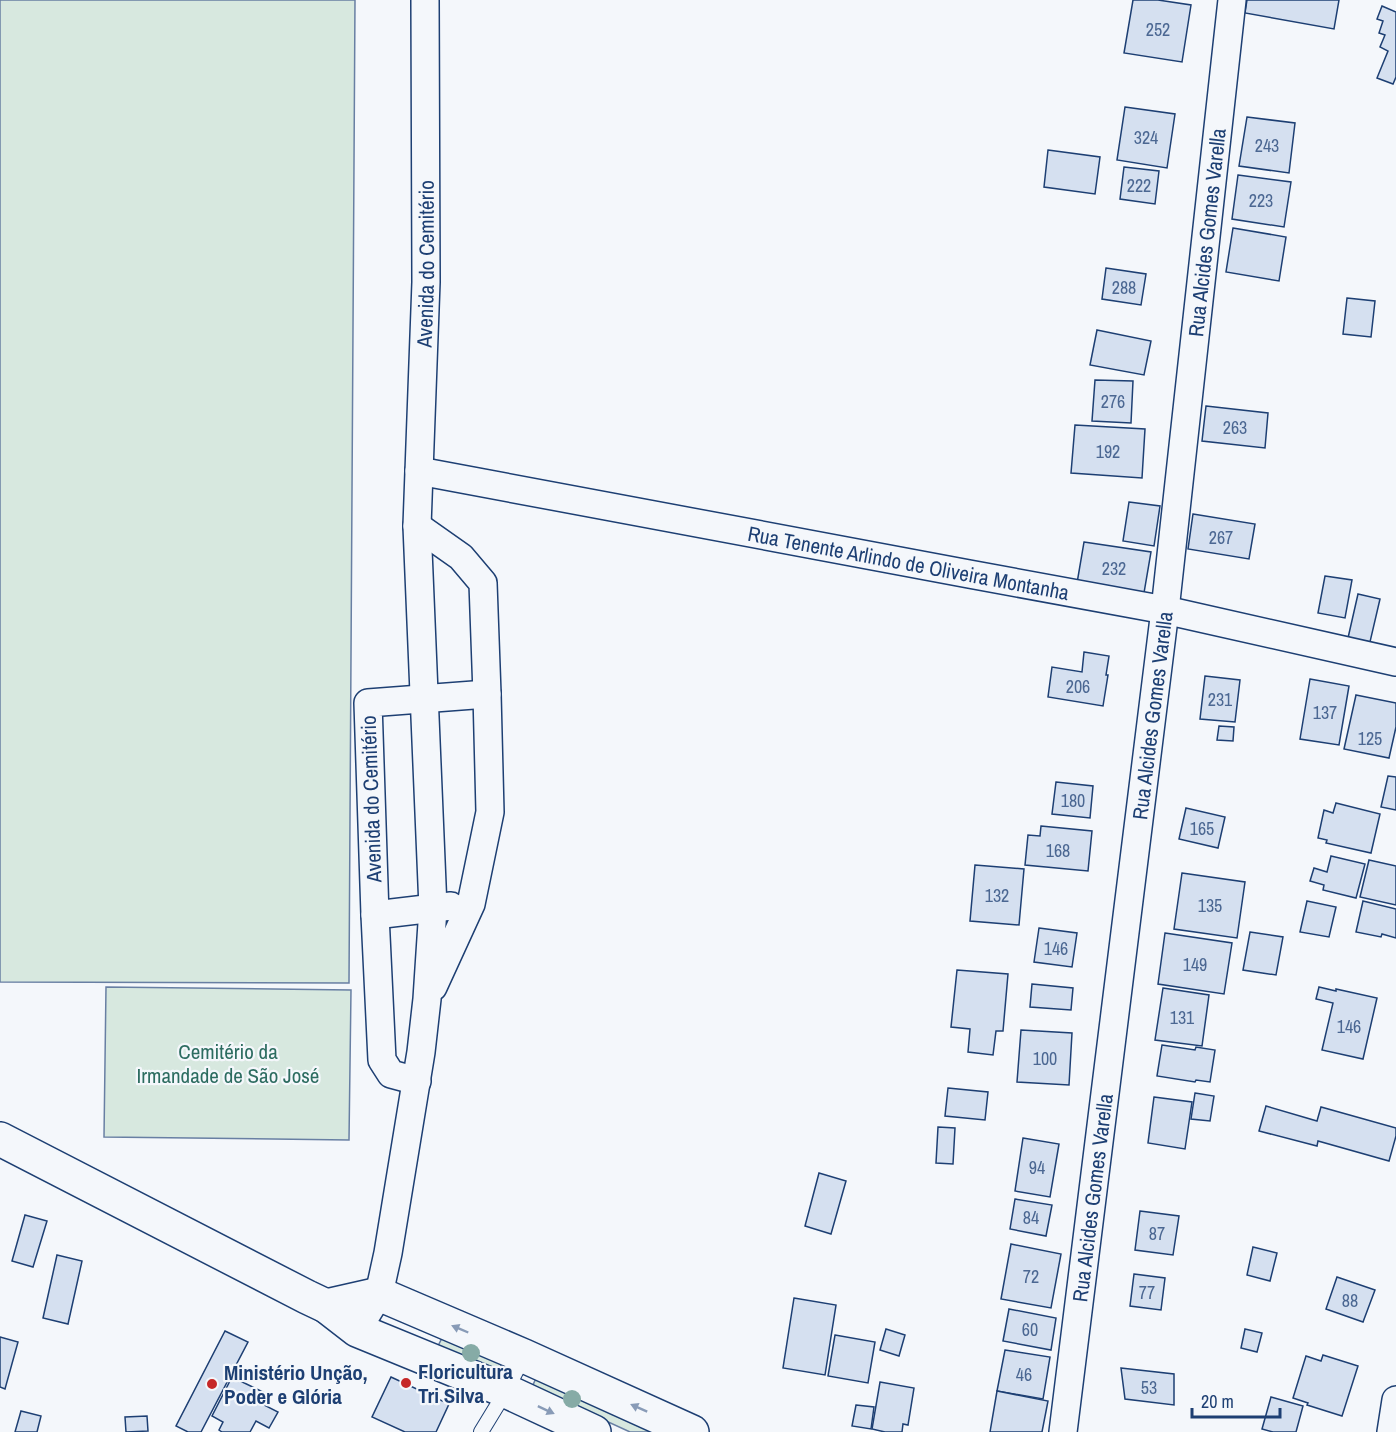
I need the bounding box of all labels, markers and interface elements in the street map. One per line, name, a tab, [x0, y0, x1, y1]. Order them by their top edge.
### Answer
house number: 252	[1146, 17, 1170, 42]
house number: 324	[1134, 125, 1158, 150]
street label: Rua Alcides Gomes Varella	[1181, 126, 1232, 338]
house number: 243	[1255, 133, 1279, 158]
house number: 222	[1127, 173, 1151, 198]
street label: Avenida do Cemitério	[409, 180, 441, 349]
house number: 223	[1249, 188, 1273, 213]
house number: 288	[1112, 275, 1136, 300]
house number: 276	[1101, 389, 1125, 414]
house number: 263	[1223, 415, 1247, 440]
house number: 192	[1096, 439, 1120, 464]
street label: Rua Tenente Arlindo de Oliveira Montanha	[745, 518, 1072, 607]
house number: 267	[1209, 525, 1233, 550]
house number: 232	[1102, 556, 1126, 581]
street label: Rua Alcides Gomes Varella	[1125, 609, 1179, 821]
house number: 206	[1066, 674, 1090, 699]
house number: 231	[1208, 687, 1233, 712]
house number: 137	[1313, 700, 1337, 725]
street label: Avenida do Cemitério	[354, 715, 388, 884]
house number: 125	[1358, 726, 1382, 751]
house number: 180	[1061, 788, 1085, 813]
house number: 165	[1190, 816, 1214, 841]
house number: 168	[1046, 838, 1070, 863]
house number: 132	[985, 883, 1009, 908]
house number: 135	[1198, 893, 1222, 918]
house number: 146	[1044, 936, 1068, 961]
house number: 149	[1183, 952, 1207, 977]
house number: 131	[1170, 1005, 1195, 1030]
house number: 146	[1337, 1014, 1361, 1039]
park label: Cemitério da Irmandade de São José	[137, 1037, 319, 1090]
house number: 100	[1033, 1046, 1057, 1071]
street label: Rua Alcides Gomes Varella	[1065, 1092, 1119, 1304]
house number: 94	[1029, 1155, 1045, 1180]
house number: 84	[1023, 1205, 1039, 1230]
house number: 87	[1149, 1221, 1165, 1246]
house number: 72	[1023, 1264, 1039, 1289]
house number: 77	[1139, 1280, 1155, 1305]
house number: 88	[1342, 1288, 1358, 1313]
house number: 60	[1022, 1317, 1038, 1342]
one-way arrow	[451, 1324, 469, 1334]
place label: Floricultura Tri Silva	[418, 1357, 513, 1410]
place label: Ministério Unção, Poder e Glória	[224, 1358, 368, 1411]
house number: 46	[1016, 1362, 1032, 1387]
house number: 53	[1141, 1375, 1157, 1400]
marker: Floricultura Tri Silva	[399, 1376, 413, 1390]
marker: Ministério Unção, Poder e Glória	[205, 1377, 219, 1391]
scale bar	[1192, 1381, 1280, 1419]
text: 20 m	[1201, 1389, 1234, 1414]
one-way arrow	[630, 1403, 647, 1412]
one-way arrow	[538, 1405, 556, 1415]

